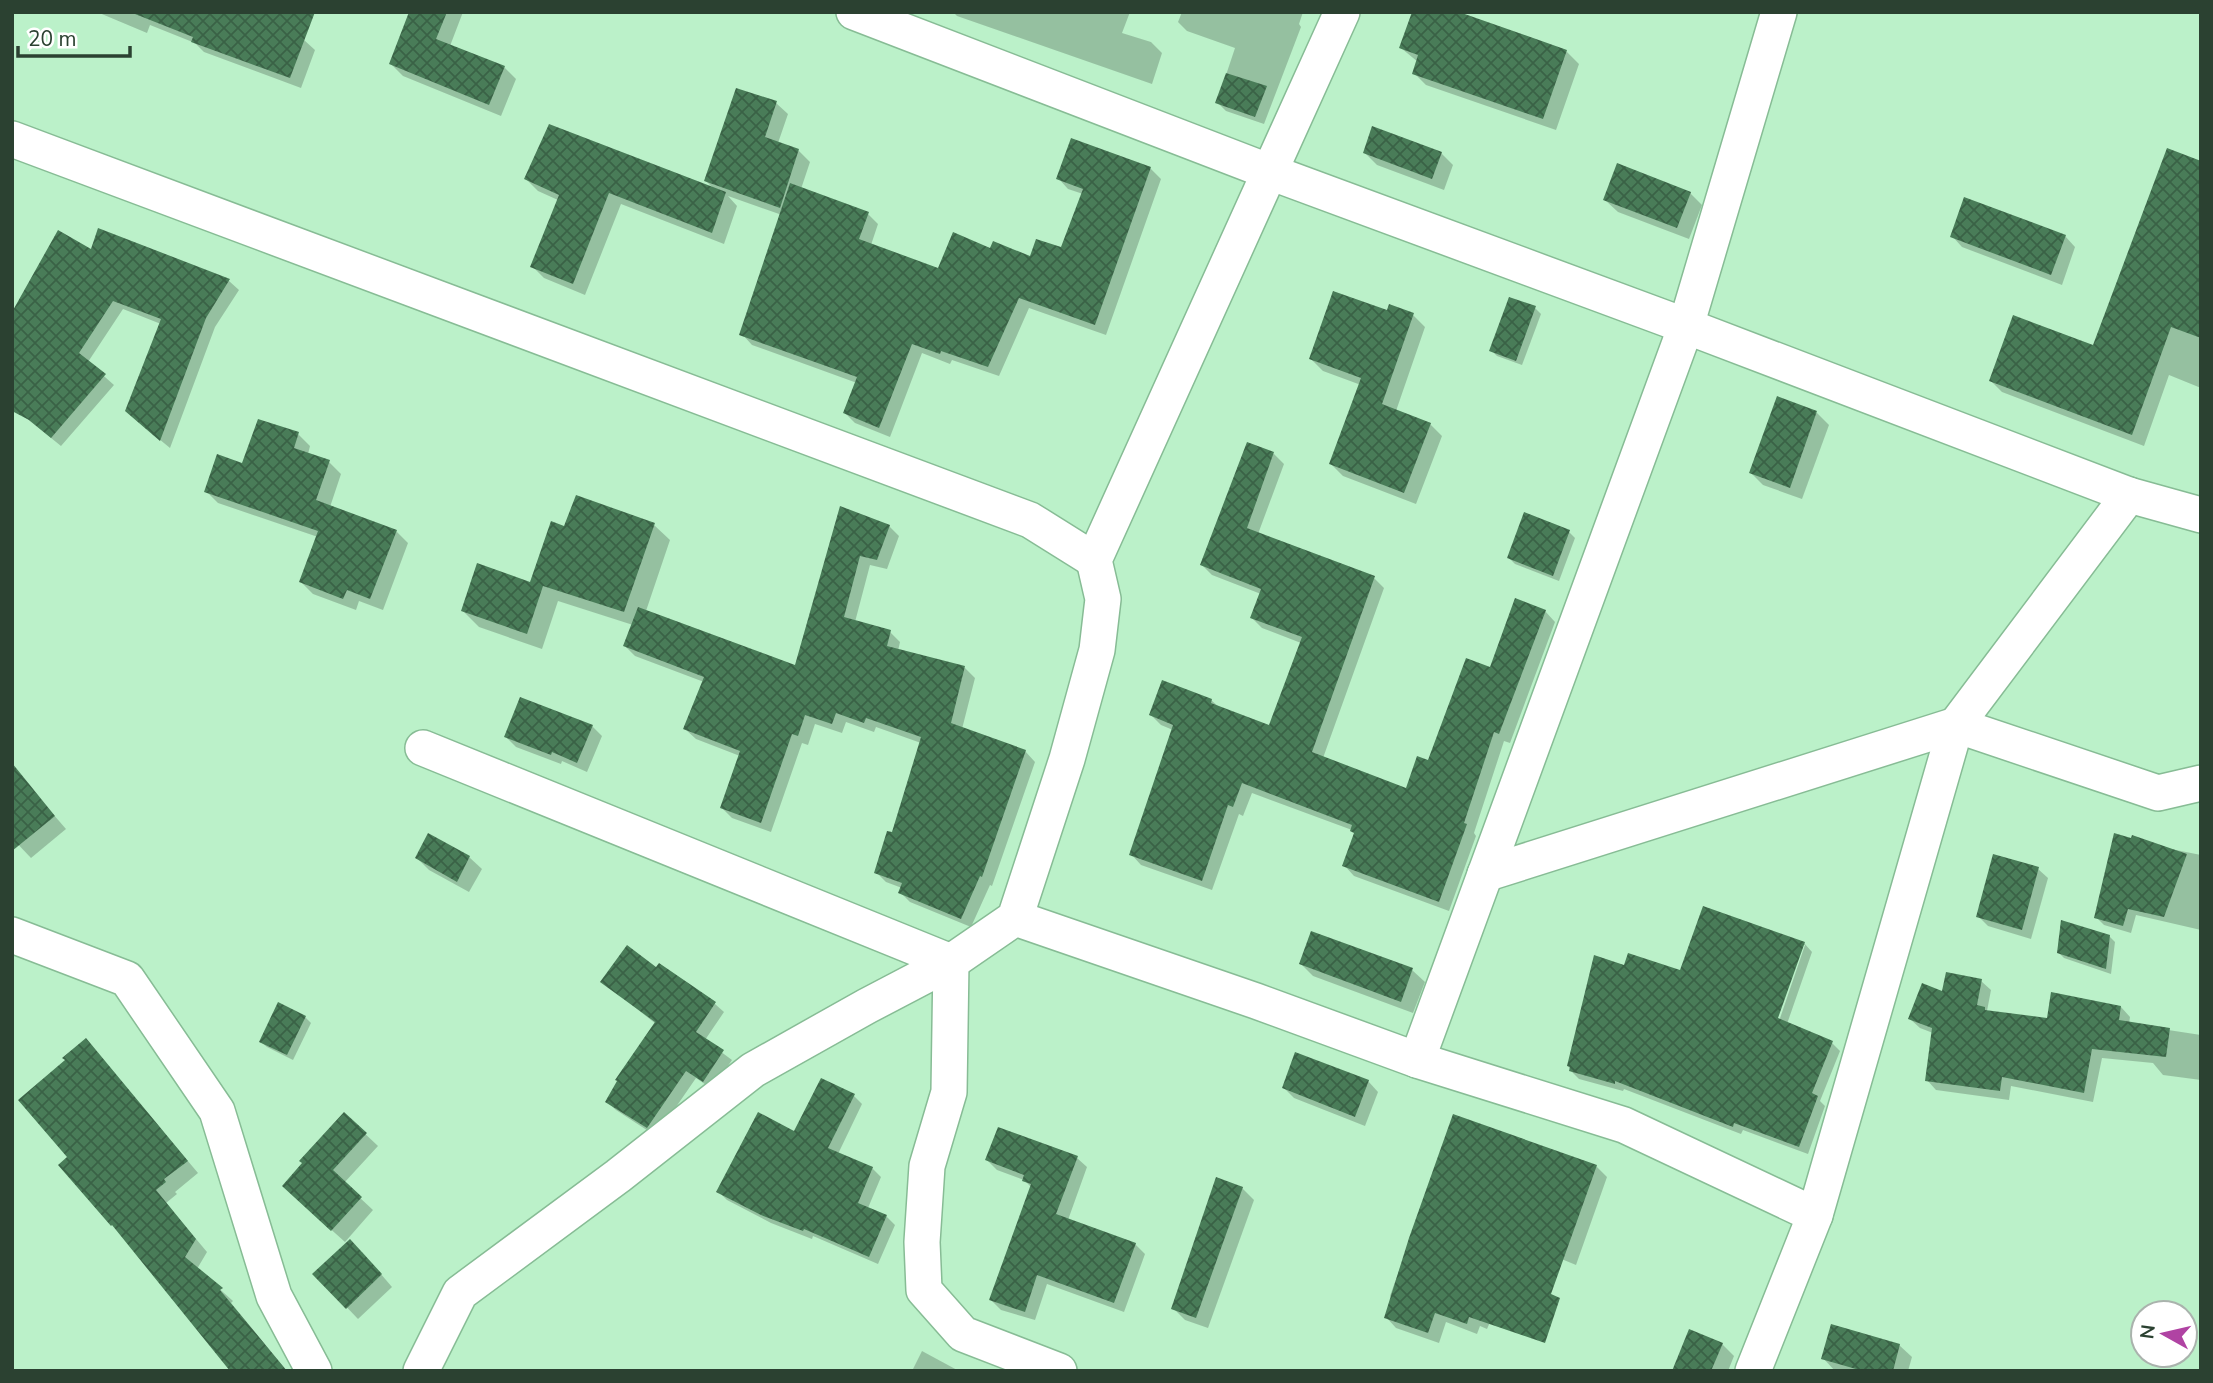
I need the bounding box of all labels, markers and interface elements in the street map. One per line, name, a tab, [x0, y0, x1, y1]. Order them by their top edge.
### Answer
scale bar	[18, 14, 130, 58]
text: 20 m	[28, 25, 77, 53]
north arrow	[2129, 1299, 2199, 1369]
text: N	[2134, 1323, 2162, 1341]

